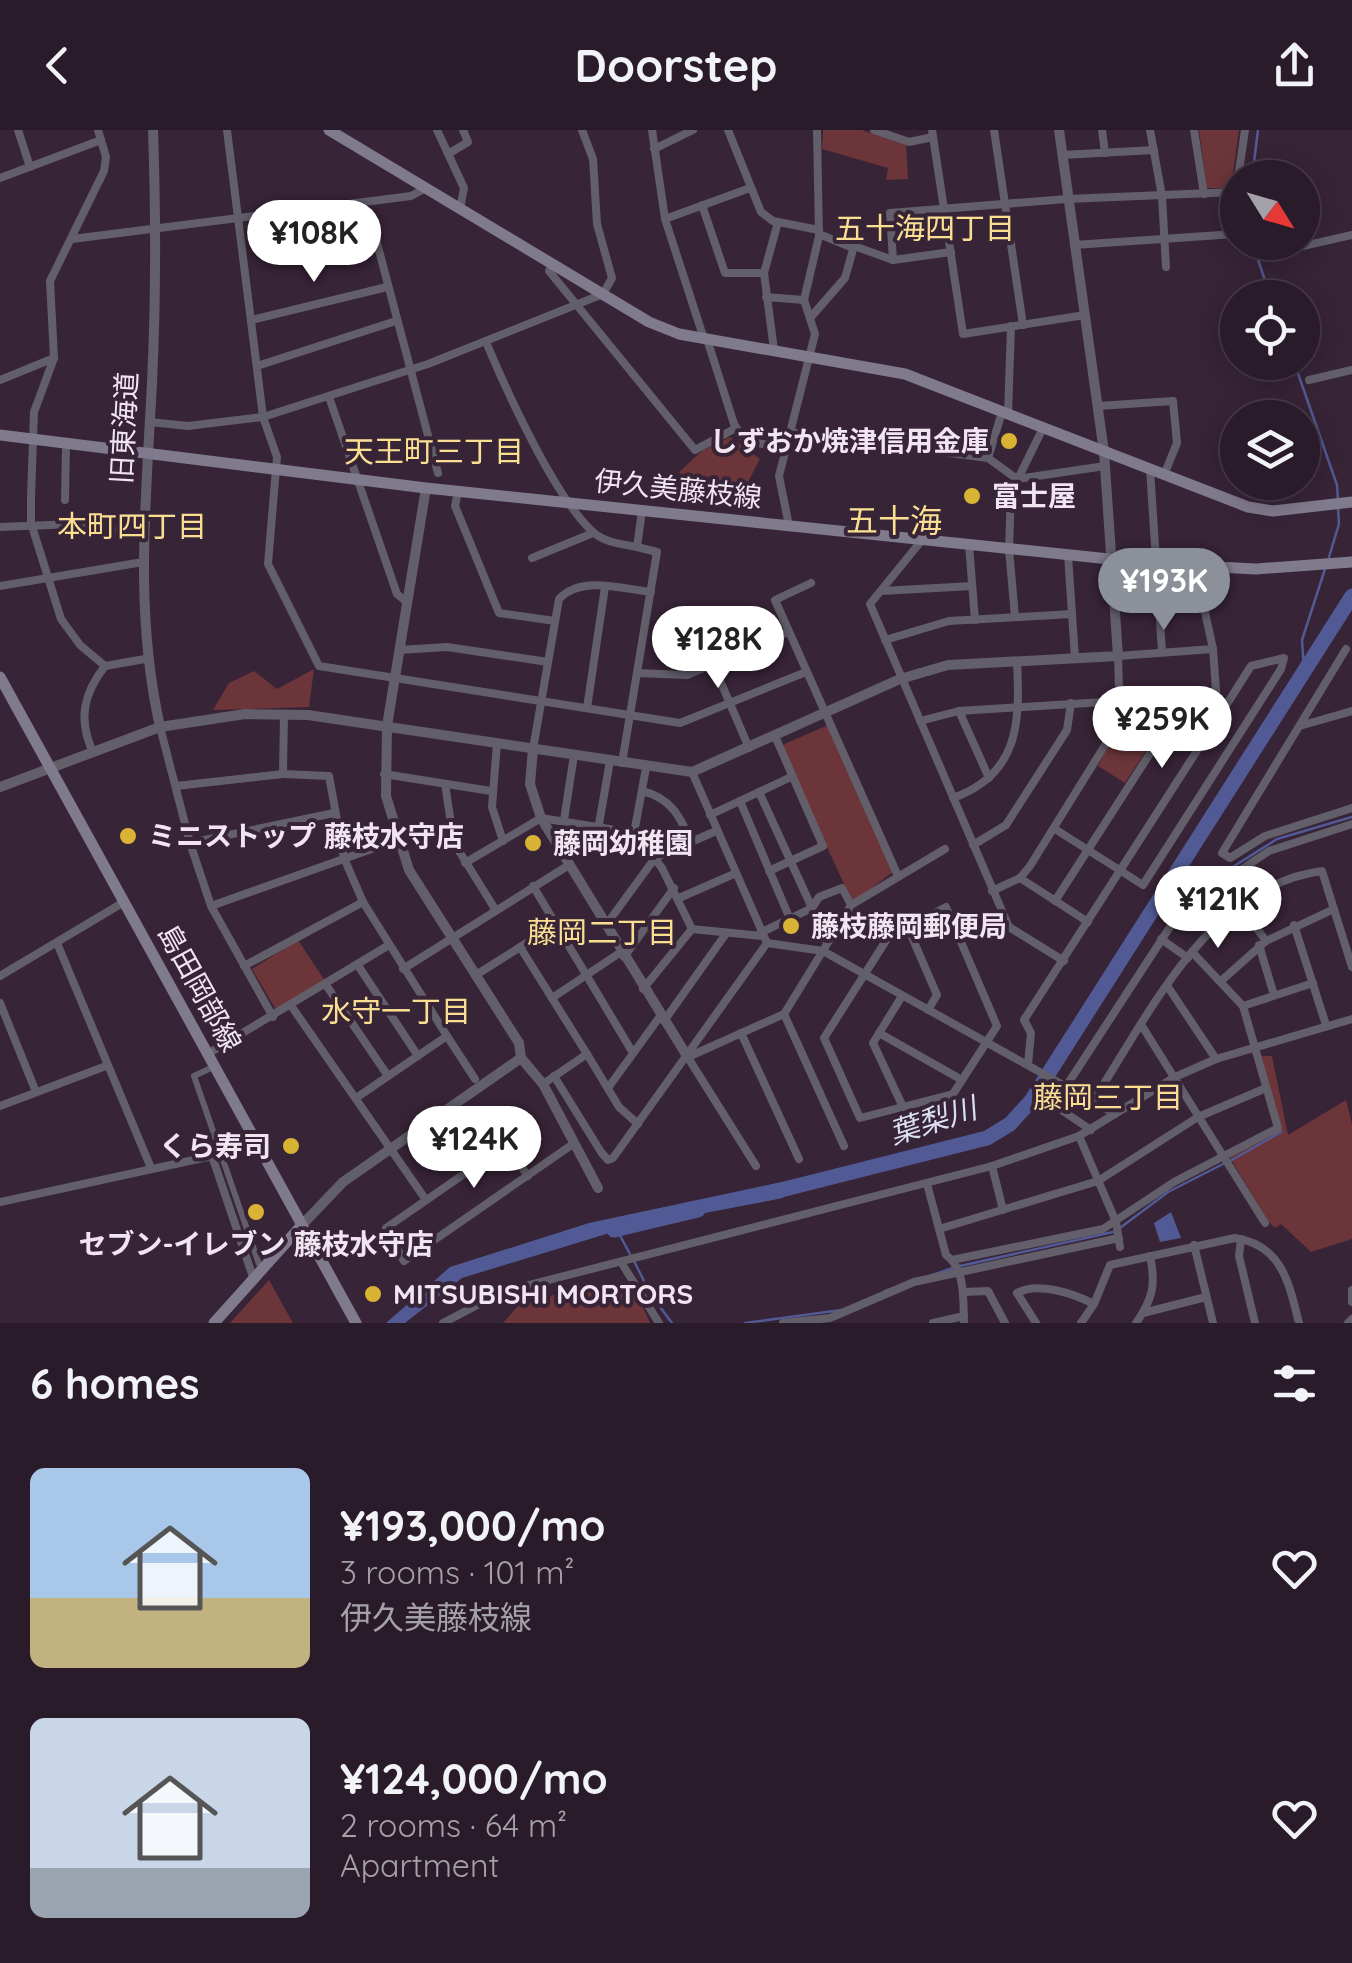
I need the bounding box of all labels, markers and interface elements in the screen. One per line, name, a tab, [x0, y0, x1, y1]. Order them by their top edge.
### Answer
text: Doorstep	[575, 37, 777, 93]
icon: back	[30, 38, 85, 93]
icon: share	[1267, 38, 1322, 93]
north arrow	[1220, 160, 1320, 260]
map controls	[1220, 160, 1320, 500]
pin: ¥108K	[244, 200, 384, 285]
district label: 五十海四丁目	[835, 209, 1015, 247]
text: ¥108K	[269, 212, 359, 252]
button: locate	[1220, 280, 1320, 380]
street label: 旧東海道	[103, 371, 144, 485]
button: layers	[1220, 400, 1320, 500]
place label: しずおか焼津信用金庫	[710, 423, 989, 458]
marker: しずおか焼津信用金庫	[998, 430, 1020, 452]
district label: 天王町三丁目	[344, 432, 524, 470]
street label: 伊久美藤枝線	[593, 462, 763, 515]
place label: 富士屋	[992, 478, 1076, 513]
marker: 富士屋	[961, 485, 983, 507]
district label: 五十海	[846, 500, 942, 540]
district label: 本町四丁目	[57, 507, 207, 545]
pin: ¥193K	[1094, 548, 1234, 633]
text: ¥193K	[1120, 560, 1208, 600]
pin: ¥128K	[648, 606, 788, 691]
text: ¥128K	[674, 618, 762, 658]
pin: ¥259K	[1092, 686, 1232, 771]
text: ¥259K	[1115, 698, 1209, 738]
place label: ミニストップ 藤枝水守店	[148, 818, 464, 853]
marker: ミニストップ 藤枝水守店	[117, 825, 139, 847]
place label: 藤岡幼稚園	[553, 825, 693, 860]
marker: 藤岡幼稚園	[522, 832, 544, 854]
pin: ¥121K	[1148, 866, 1288, 951]
text: ¥121K	[1176, 878, 1260, 918]
place label: 藤枝藤岡郵便局	[811, 908, 1007, 943]
district label: 藤岡二丁目	[527, 913, 677, 951]
marker: 藤枝藤岡郵便局	[780, 915, 802, 937]
street label: 島田岡部線	[151, 918, 250, 1057]
district label: 水守一丁目	[321, 992, 471, 1030]
district label: 藤岡三丁目	[1033, 1078, 1183, 1116]
water label: 葉梨川	[884, 1087, 984, 1152]
pin: ¥124K	[404, 1106, 544, 1191]
text: ¥124K	[429, 1118, 519, 1158]
place label: くら寿司	[159, 1128, 271, 1163]
marker: くら寿司	[280, 1135, 302, 1157]
marker: セブン-イレブン 藤枝水守店	[245, 1201, 267, 1223]
place label: セブン-イレブン 藤枝水守店	[79, 1226, 433, 1261]
place label: MITSUBISHI MORTORS	[393, 1276, 693, 1311]
marker: MITSUBISHI MORTORS	[362, 1283, 384, 1305]
icon: filters	[1267, 1356, 1322, 1411]
text: 6 homes	[30, 1357, 200, 1410]
text: ¥193,000/mo	[340, 1499, 605, 1552]
icon: home	[110, 1508, 230, 1628]
icon: heart	[1267, 1541, 1322, 1596]
text: 3 rooms · 101 m²	[340, 1552, 574, 1592]
text: 伊久美藤枝線	[340, 1597, 532, 1637]
text: ¥124,000/mo	[340, 1752, 608, 1805]
icon: home	[110, 1758, 230, 1878]
icon: heart	[1267, 1791, 1322, 1846]
text: 2 rooms · 64 m²	[340, 1805, 567, 1845]
text: Apartment	[340, 1845, 499, 1885]

